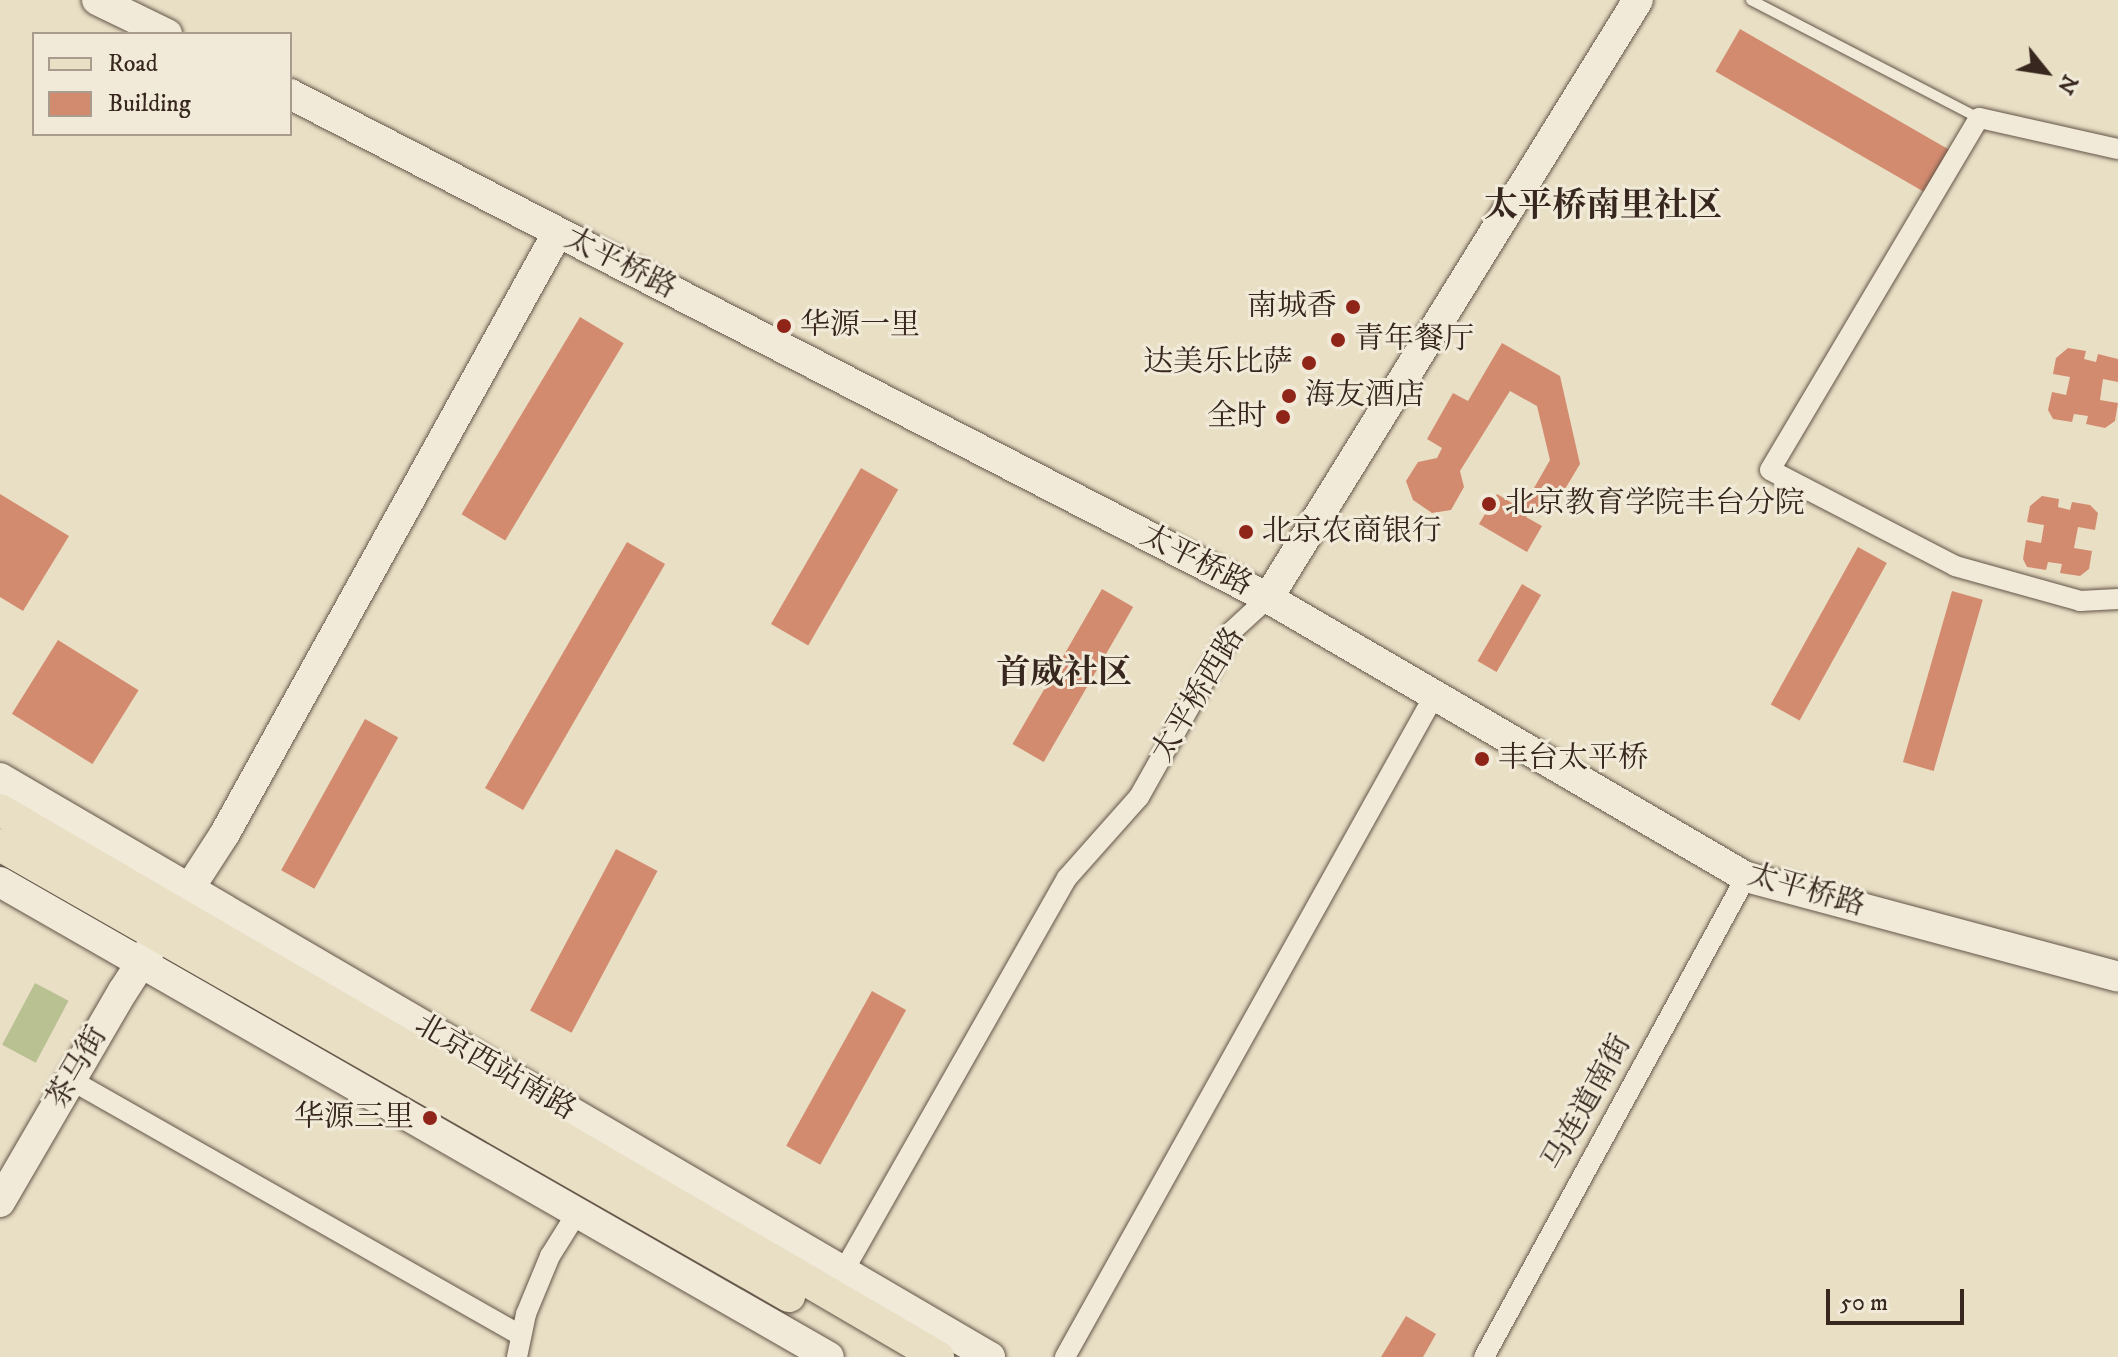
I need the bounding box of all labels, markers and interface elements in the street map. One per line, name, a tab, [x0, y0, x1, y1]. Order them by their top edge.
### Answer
legend	[32, 32, 292, 136]
north arrow	[2006, 32, 2086, 112]
text: Road	[108, 49, 158, 79]
text: N	[2051, 70, 2083, 99]
text: Building	[108, 89, 191, 119]
district label: 太平桥南里社区	[1484, 187, 1722, 227]
street label: 太平桥路	[558, 221, 682, 307]
place label: 南城香	[1247, 289, 1337, 325]
marker: 南城香	[1344, 298, 1362, 316]
place label: 华源一里	[800, 308, 920, 344]
marker: 华源一里	[775, 317, 793, 335]
place label: 青年餐厅	[1354, 322, 1474, 358]
marker: 青年餐厅	[1329, 331, 1347, 349]
place label: 达美乐比萨	[1143, 345, 1293, 381]
marker: 达美乐比萨	[1300, 354, 1318, 372]
place label: 海友酒店	[1305, 378, 1425, 414]
marker: 海友酒店	[1280, 387, 1298, 405]
place label: 全时	[1207, 399, 1267, 435]
marker: 全时	[1274, 408, 1292, 426]
place label: 北京教育学院丰台分院	[1505, 486, 1805, 522]
marker: 北京教育学院丰台分院	[1480, 495, 1498, 513]
place label: 北京农商银行	[1262, 514, 1442, 550]
street label: 太平桥路	[1134, 518, 1258, 604]
marker: 北京农商银行	[1237, 523, 1255, 541]
street label: 太平桥西路	[1145, 621, 1253, 769]
district label: 首威社区	[996, 654, 1132, 694]
place label: 丰台太平桥	[1498, 741, 1648, 777]
marker: 丰台太平桥	[1473, 750, 1491, 768]
street label: 太平桥路	[1743, 857, 1869, 925]
street label: 北京西站南路	[408, 1007, 582, 1129]
street label: 茶马街	[40, 1020, 116, 1116]
street label: 马连道南街	[1536, 1029, 1640, 1177]
place label: 华源三里	[294, 1100, 414, 1136]
marker: 华源三里	[421, 1109, 439, 1127]
scale bar	[1830, 1273, 1968, 1323]
text: 50 m	[1840, 1288, 1888, 1318]

